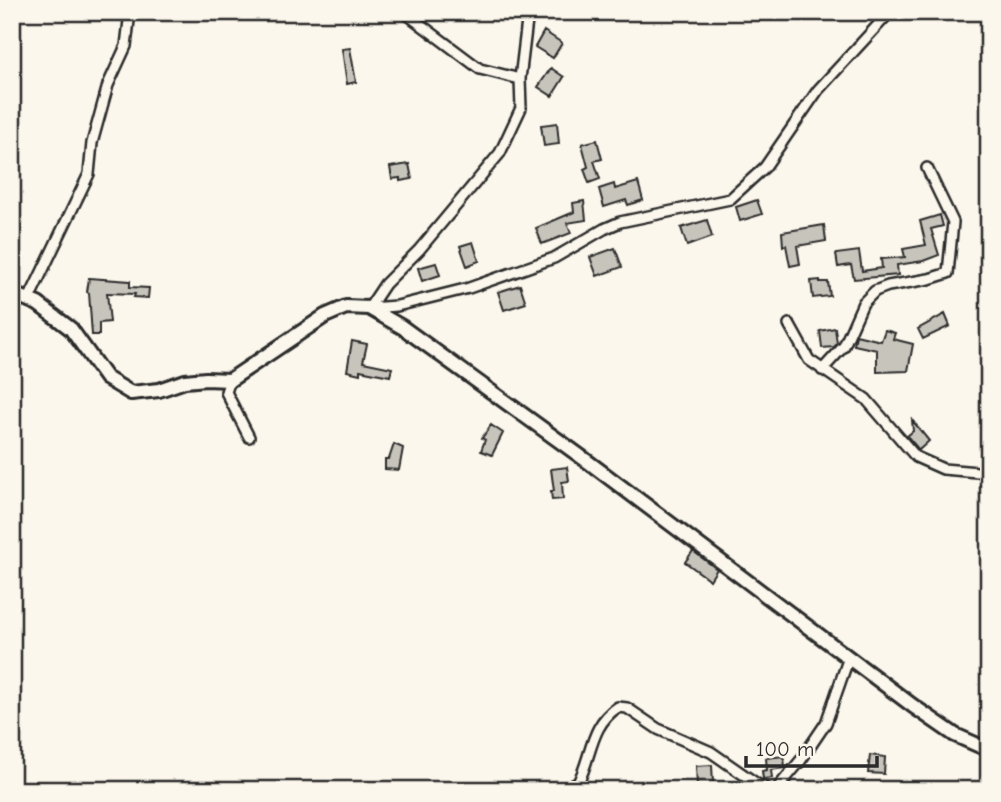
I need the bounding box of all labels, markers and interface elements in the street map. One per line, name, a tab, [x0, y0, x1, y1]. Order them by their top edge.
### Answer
scale bar	[746, 725, 877, 769]
text: 100 m	[756, 737, 814, 761]

